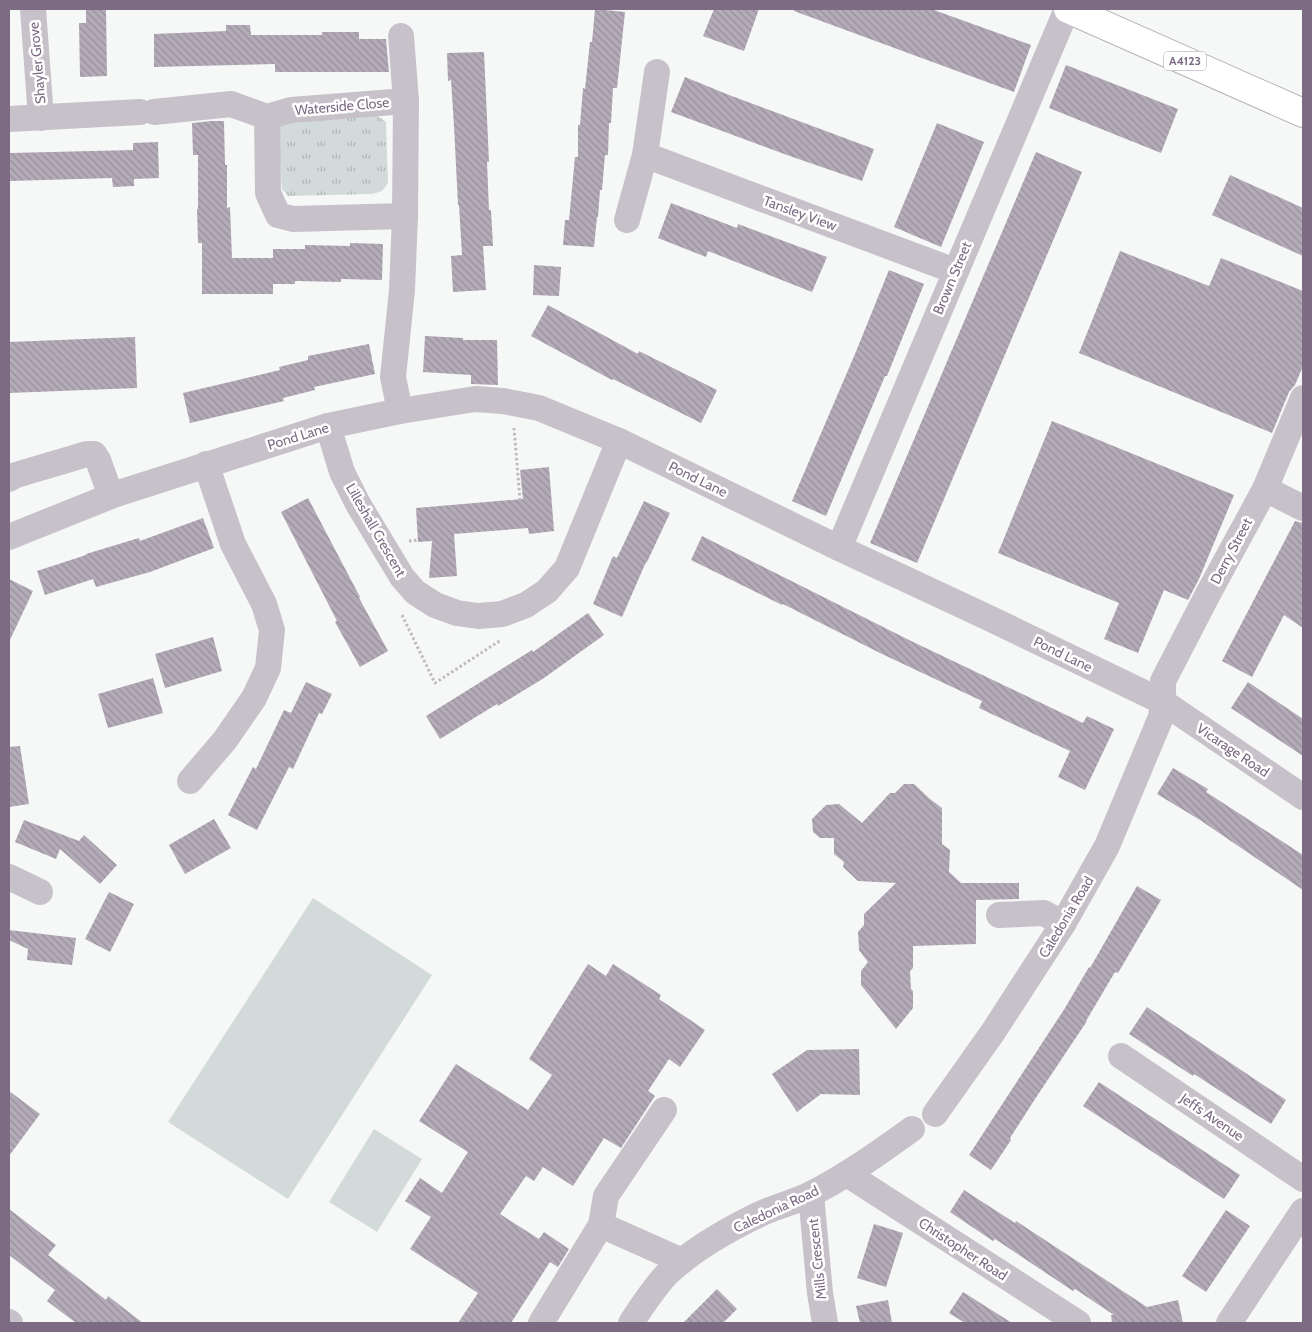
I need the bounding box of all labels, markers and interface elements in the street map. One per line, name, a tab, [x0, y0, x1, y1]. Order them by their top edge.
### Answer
street label: Shayler Grove	[24, 21, 50, 105]
road number: A4123	[1164, 51, 1206, 70]
street label: Waterside Close	[294, 93, 390, 119]
street label: Tansley View	[761, 191, 839, 235]
street label: Brown Street	[929, 239, 975, 317]
street label: Pond Lane	[265, 418, 331, 454]
street label: Pond Lane	[666, 457, 730, 501]
street label: Lilleshall Crescent	[342, 480, 410, 580]
street label: Derry Street	[1206, 515, 1256, 587]
street label: Pond Lane	[1031, 632, 1095, 676]
street label: Vicarage Road	[1193, 719, 1273, 781]
street label: Caledonia Road	[1035, 873, 1097, 961]
street label: Jeffs Avenue	[1176, 1089, 1247, 1145]
street label: Caledonia Road	[730, 1181, 822, 1237]
street label: Christopher Road	[915, 1214, 1011, 1284]
street label: Mills Crescent	[804, 1217, 830, 1300]

